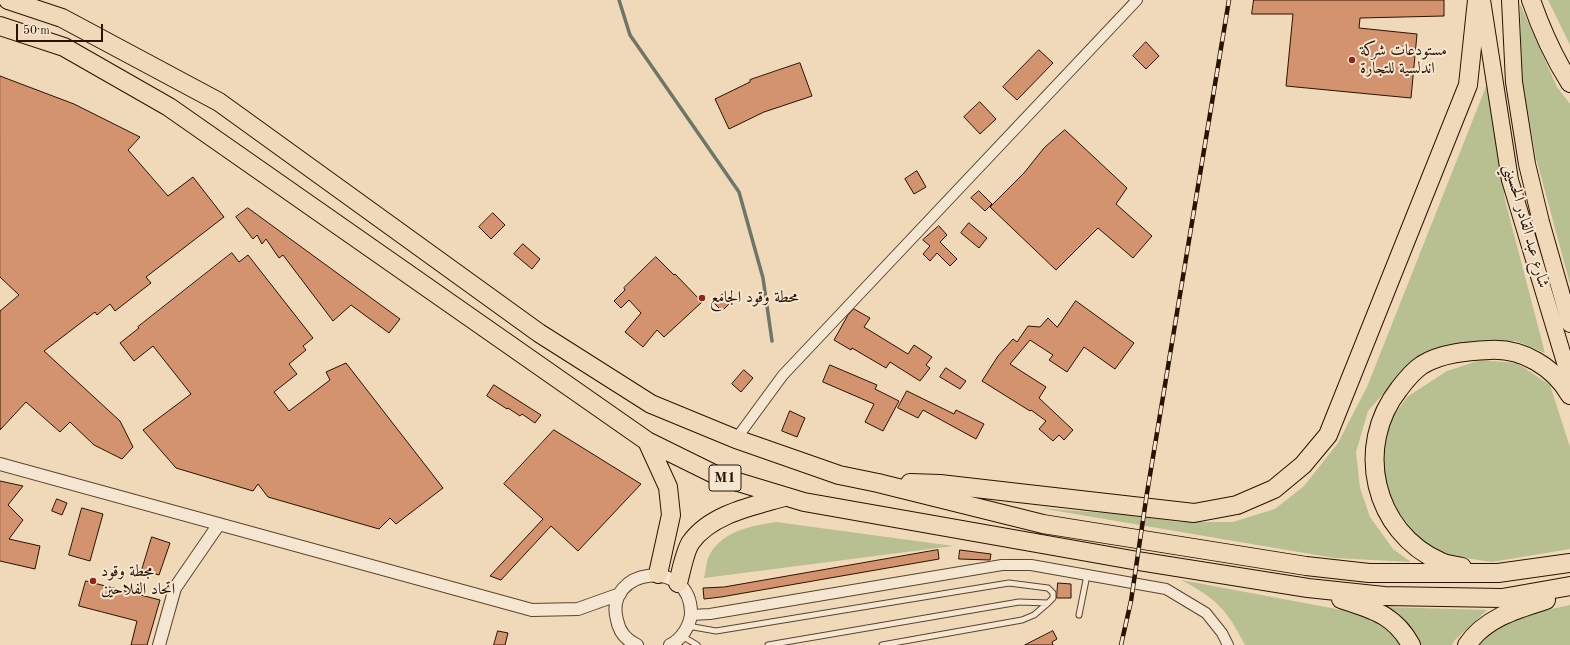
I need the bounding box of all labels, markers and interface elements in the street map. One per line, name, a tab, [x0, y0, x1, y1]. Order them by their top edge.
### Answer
scale bar	[18, 16, 105, 42]
text: 50 m	[23, 25, 50, 37]
place label: مستودعات شركة اندلسية للتجارة	[1360, 41, 1447, 79]
marker: مستودعات شركة اندلسية للتجارة	[1347, 55, 1357, 65]
street label: شارع عبد القادر الحسيني	[1499, 162, 1553, 290]
place label: محطة وقود الجامع	[710, 288, 799, 308]
marker: محطة وقود الجامع	[697, 293, 707, 303]
road number: M1	[709, 465, 741, 491]
place label: مجطة وقود اتحاد الفلاحين	[101, 562, 175, 600]
marker: مجطة وقود اتحاد الفلاحين	[88, 576, 98, 586]

